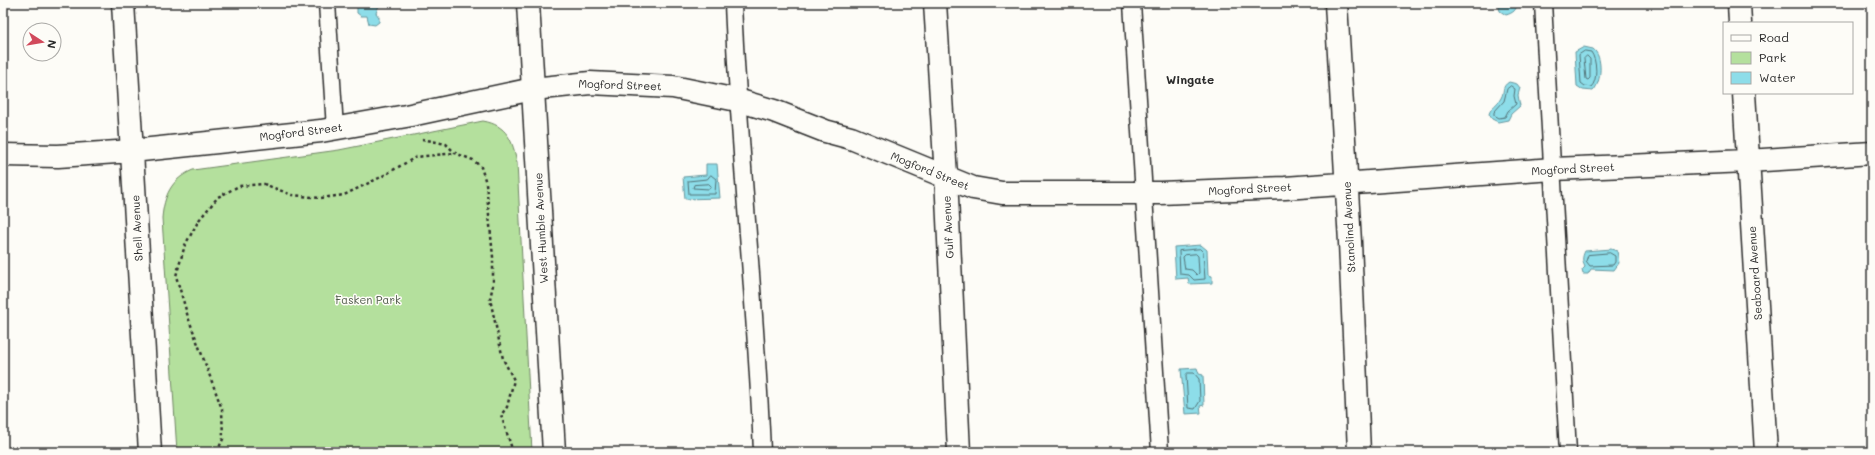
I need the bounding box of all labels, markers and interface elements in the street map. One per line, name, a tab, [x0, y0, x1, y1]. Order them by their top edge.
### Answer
north arrow	[22, 22, 62, 62]
legend	[1723, 22, 1853, 94]
text: Road	[1759, 29, 1789, 45]
text: N	[44, 39, 60, 50]
text: Park	[1759, 49, 1786, 65]
text: Water	[1759, 69, 1796, 85]
district label: Wingate	[1166, 71, 1214, 87]
street label: Mogford Street	[578, 76, 662, 93]
street label: Mogford Street	[259, 119, 343, 144]
street label: Mogford Street	[889, 148, 972, 193]
street label: Mogford Street	[1531, 159, 1615, 178]
street label: West Humble Avenue	[530, 172, 551, 284]
street label: Mogford Street	[1208, 179, 1292, 198]
street label: Stanolind Avenue	[1339, 181, 1358, 273]
street label: Shell Avenue	[127, 194, 146, 262]
street label: Gulf Avenue	[938, 195, 957, 259]
street label: Seaboard Avenue	[1744, 225, 1765, 321]
park label: Fasken Park	[335, 292, 401, 307]

